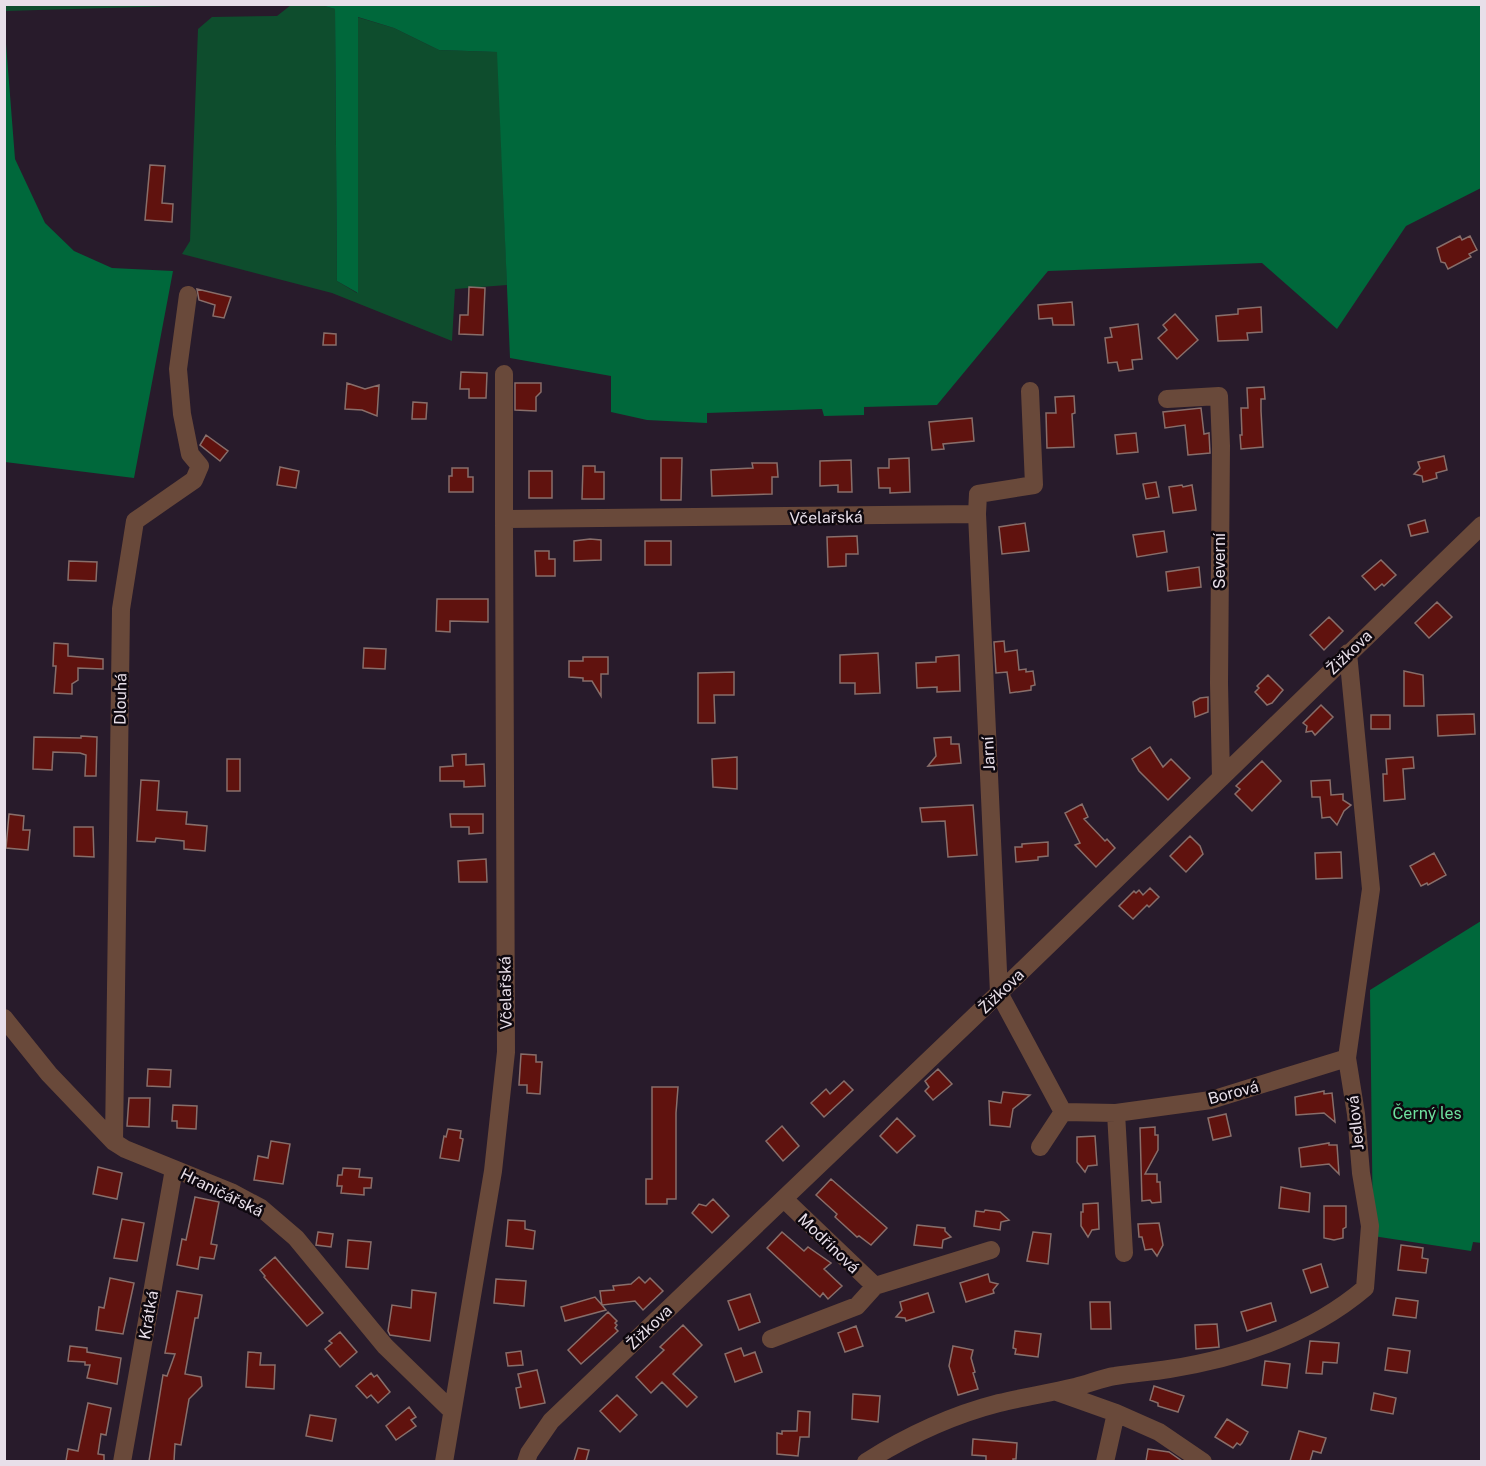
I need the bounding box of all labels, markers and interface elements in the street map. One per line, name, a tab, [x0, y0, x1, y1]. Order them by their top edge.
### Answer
street label: Včelařská	[789, 507, 863, 528]
street label: Severní	[1210, 532, 1229, 589]
street label: Žižkova	[1322, 625, 1376, 679]
street label: Dlouhá	[111, 673, 130, 725]
street label: Jarní	[978, 735, 999, 772]
street label: Včelařská	[495, 956, 516, 1030]
street label: Žižkova	[974, 964, 1028, 1018]
street label: Borová	[1206, 1077, 1260, 1108]
street label: Jedlová	[1343, 1095, 1368, 1151]
park label: Černý les	[1392, 1103, 1462, 1123]
street label: Hraničářská	[177, 1164, 266, 1221]
street label: Modřínová	[794, 1209, 863, 1277]
street label: Krátká	[135, 1289, 162, 1341]
street label: Žižkova	[622, 1300, 676, 1354]

